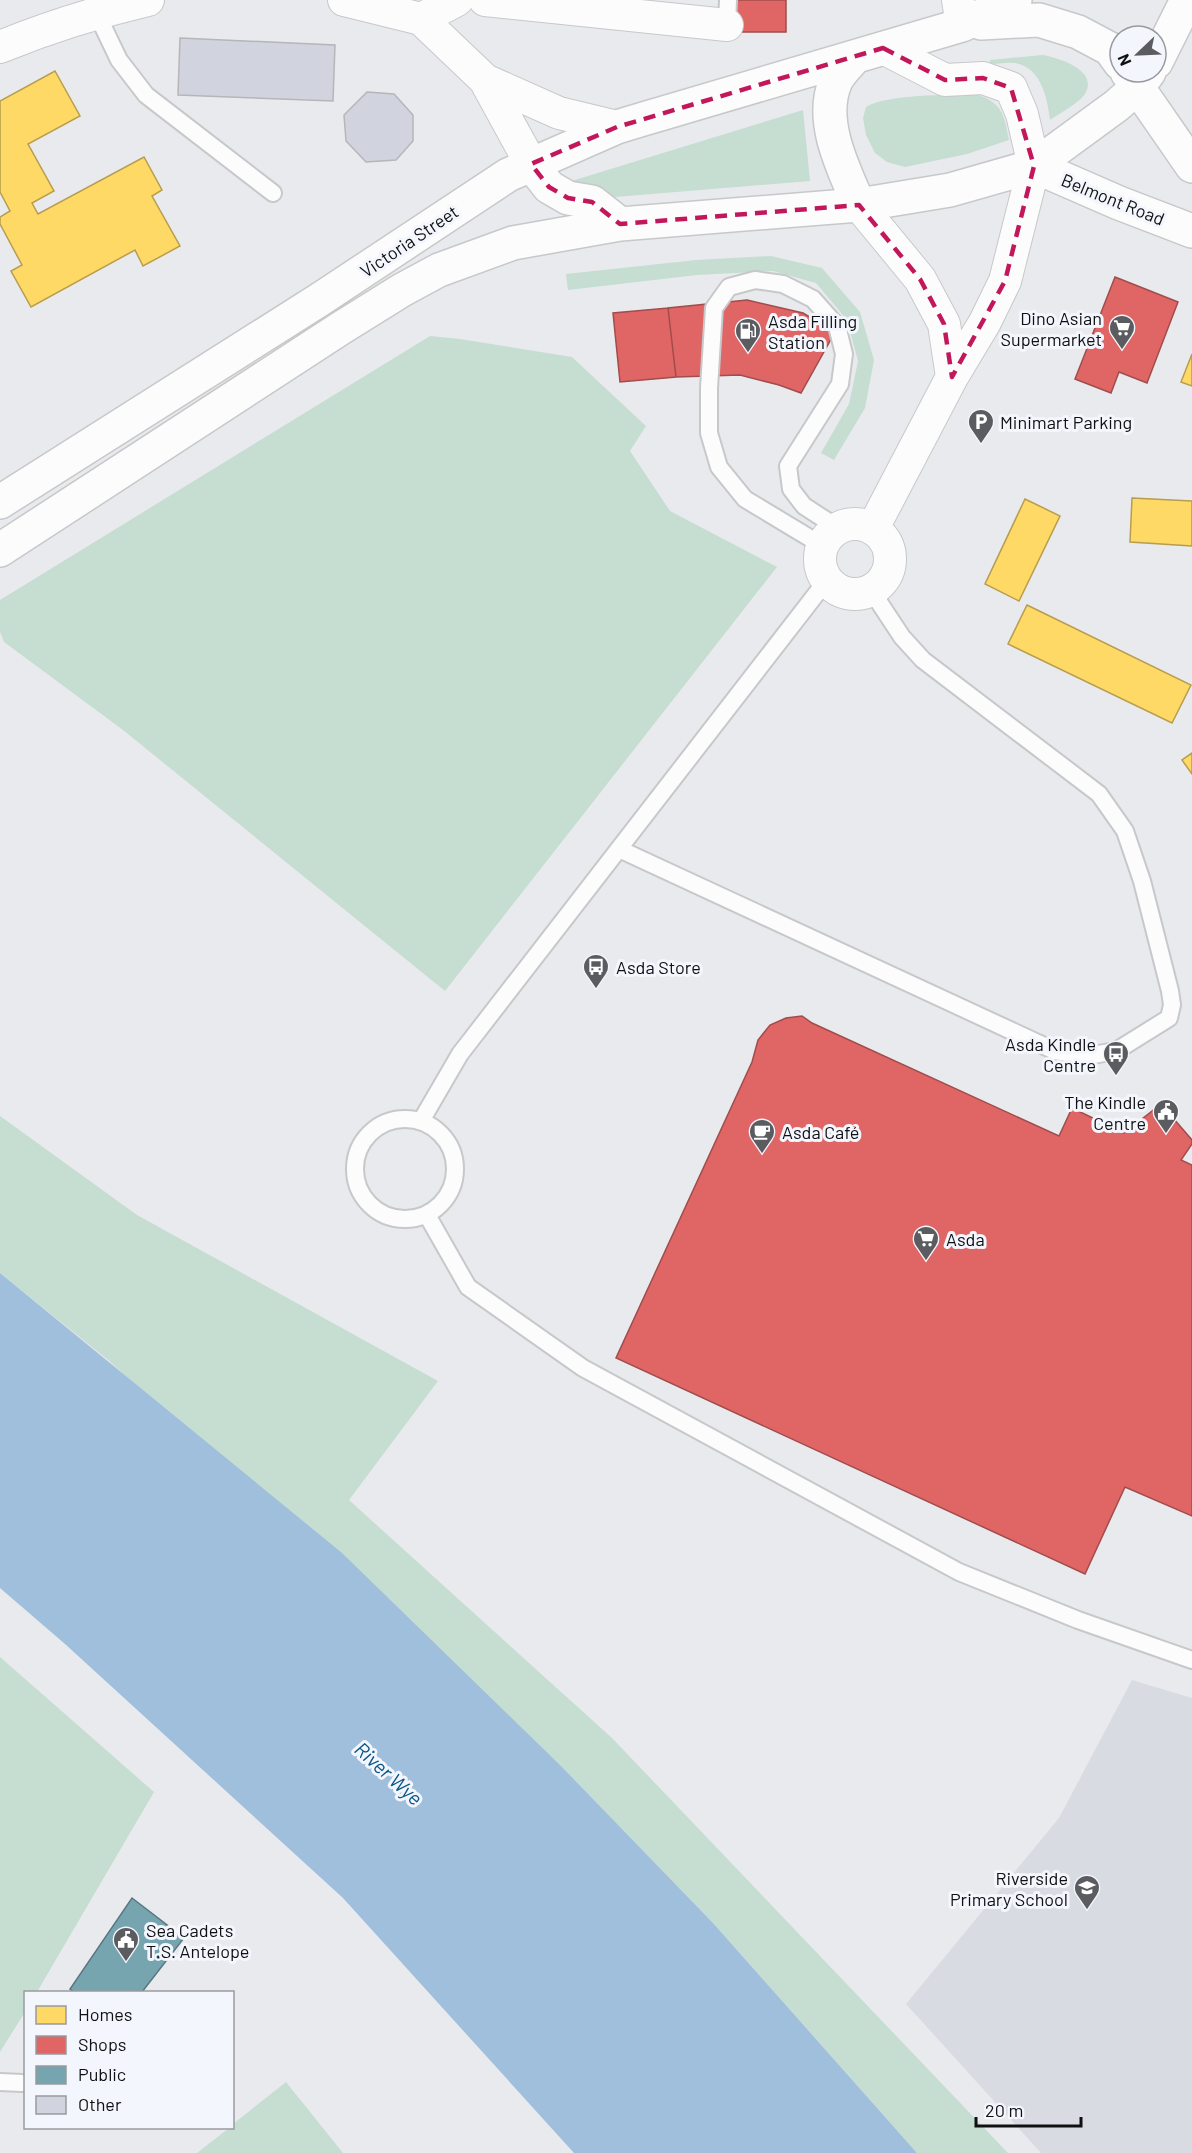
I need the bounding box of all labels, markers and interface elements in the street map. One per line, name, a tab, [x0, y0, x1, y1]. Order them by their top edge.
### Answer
north arrow	[1108, 24, 1168, 84]
text: N	[1113, 51, 1135, 69]
street label: Belmont Road	[1058, 168, 1168, 230]
street label: Victoria Street	[356, 200, 462, 282]
place label: Dino Asian Supermarket	[1001, 307, 1102, 350]
place label: Asda Filling Station	[768, 310, 857, 353]
supermarket icon: Dino Asian Supermarket	[1107, 313, 1137, 351]
fuel station icon: Asda Filling Station	[733, 316, 763, 354]
parking icon: Minimart Parking	[966, 407, 996, 445]
place label: Minimart Parking	[1000, 411, 1132, 433]
bus stop icon: Asda Store	[581, 952, 611, 990]
place label: Asda Store	[616, 956, 701, 978]
place label: Asda Kindle Centre	[1005, 1033, 1096, 1076]
bus stop icon: Asda Kindle Centre	[1101, 1039, 1131, 1077]
place label: The Kindle Centre	[1064, 1091, 1146, 1134]
public building icon: The Kindle Centre	[1151, 1097, 1181, 1135]
cafe icon: Asda Café	[747, 1117, 777, 1155]
place label: Asda Café	[782, 1121, 859, 1143]
supermarket icon: Asda	[911, 1224, 941, 1262]
place label: Asda	[946, 1228, 985, 1250]
water label: River Wye	[350, 1736, 428, 1810]
place label: Riverside Primary School	[950, 1867, 1068, 1910]
school or university icon: Riverside Primary School	[1072, 1873, 1102, 1911]
place label: Sea Cadets T.S. Antelope	[146, 1919, 249, 1962]
public building icon: Sea Cadets T.S. Antelope	[111, 1925, 141, 1963]
legend	[24, 1991, 234, 2129]
text: Homes	[78, 2003, 132, 2025]
text: Shops	[78, 2033, 127, 2055]
text: Public	[78, 2063, 126, 2085]
scale bar	[976, 2090, 1081, 2128]
text: Other	[78, 2093, 122, 2115]
text: 20 m	[985, 2099, 1023, 2121]

